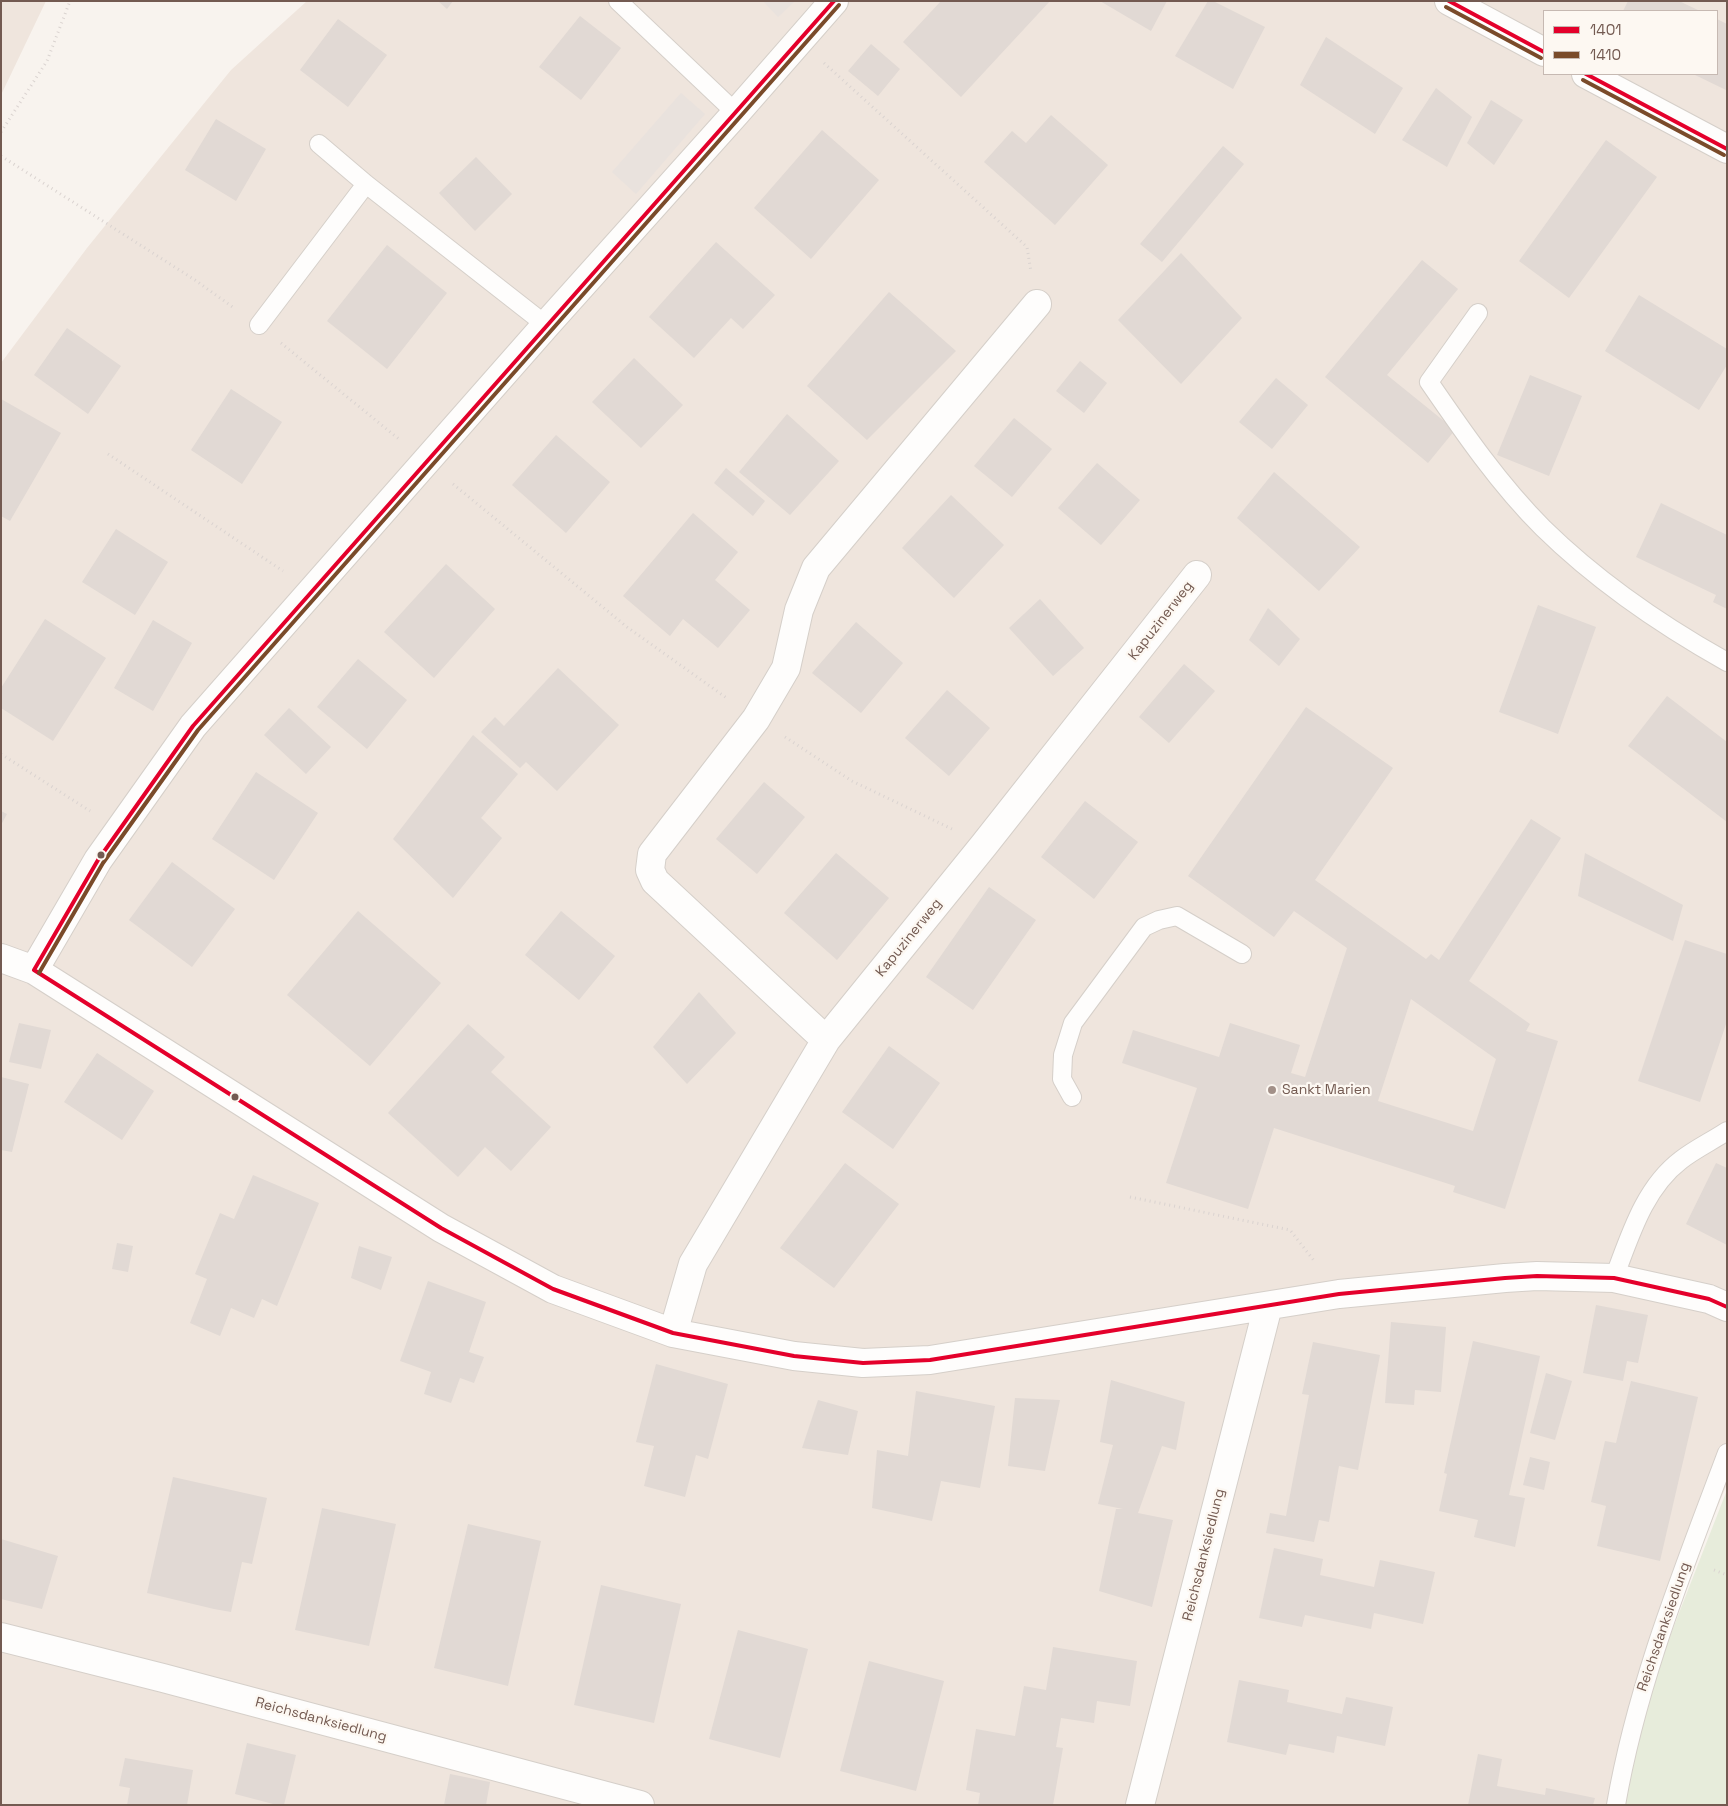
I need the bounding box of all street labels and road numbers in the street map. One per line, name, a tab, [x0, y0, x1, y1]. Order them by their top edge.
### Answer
street label: Kapuzinerweg	[1125, 578, 1197, 664]
street label: Kapuzinerweg	[872, 896, 946, 980]
street label: Reichsdanksiedlung	[1179, 1487, 1229, 1623]
street label: Reichsdanksiedlung	[1634, 1560, 1694, 1694]
street label: Reichsdanksiedlung	[253, 1694, 389, 1746]

